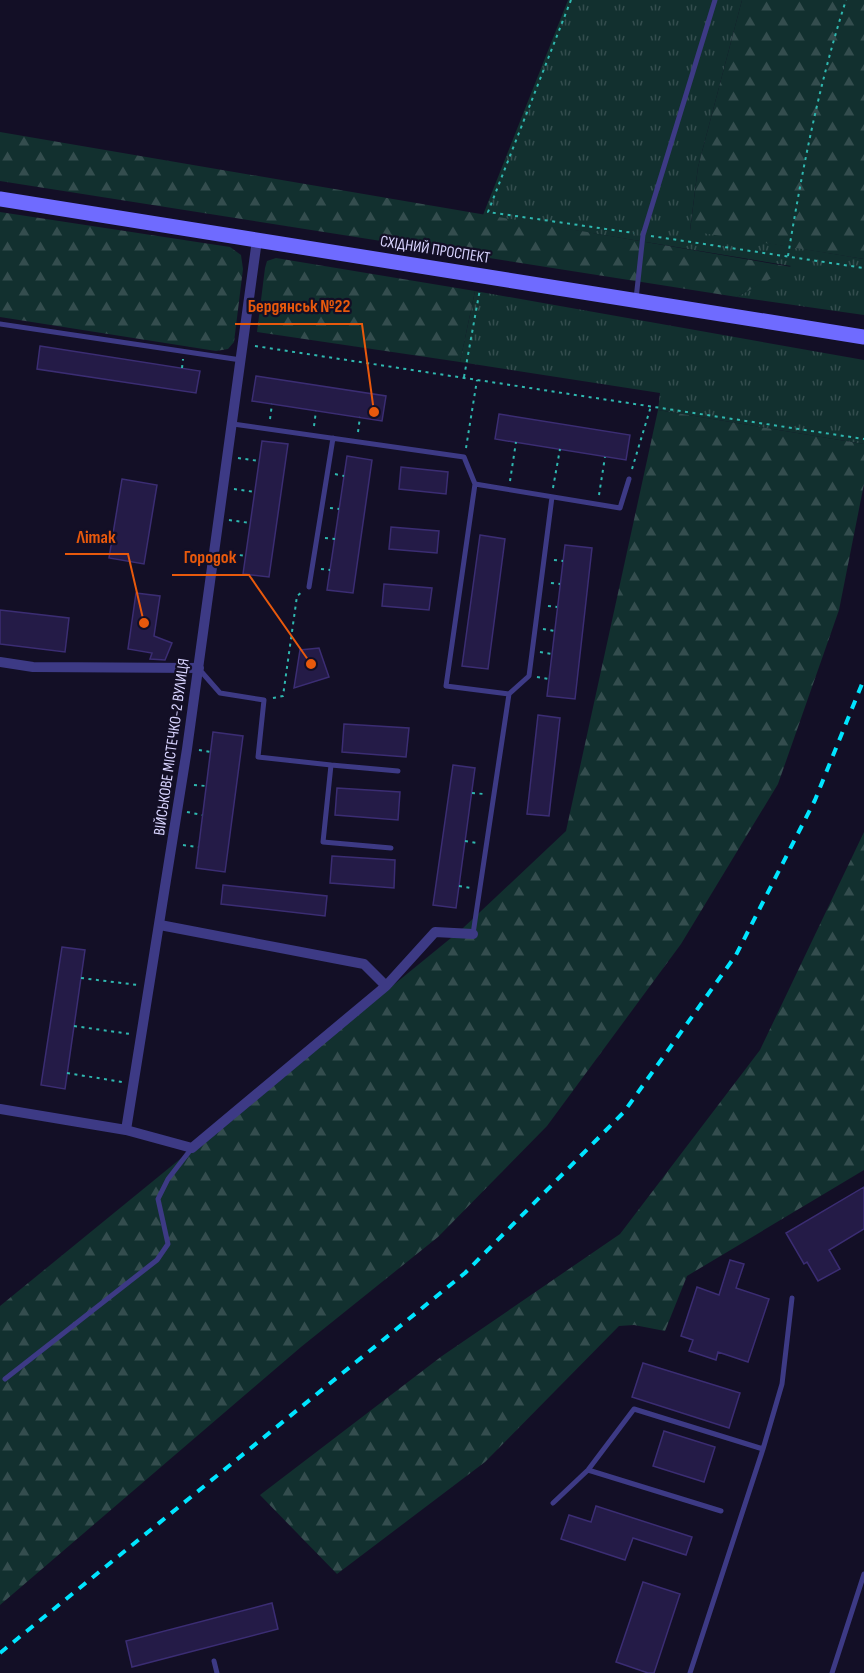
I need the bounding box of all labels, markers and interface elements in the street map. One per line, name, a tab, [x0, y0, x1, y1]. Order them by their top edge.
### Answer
street label: СХІДНИЙ ПРОСПЕКТ	[379, 232, 492, 268]
callout: Бердянськ №22	[235, 288, 362, 324]
text: Бердянськ №22	[248, 296, 350, 317]
callout: Літак	[65, 518, 128, 554]
text: Літак	[76, 527, 116, 548]
callout: Городок	[172, 539, 249, 575]
text: Городок	[184, 547, 237, 568]
street label: ВІЙСЬКОВЕ МІСТЕЧКО-2 ВУЛИЦЯ	[150, 657, 194, 837]

